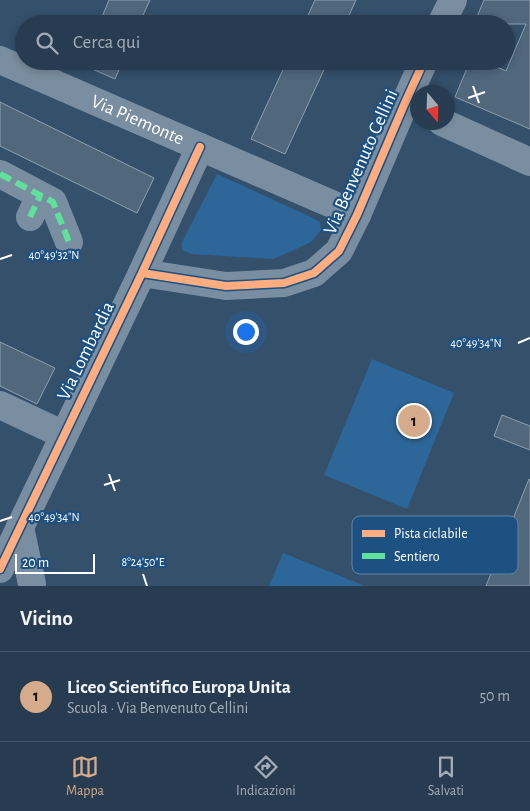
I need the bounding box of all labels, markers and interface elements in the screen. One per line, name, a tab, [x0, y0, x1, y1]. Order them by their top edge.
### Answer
search box	[15, 15, 515, 70]
icon: search	[33, 29, 61, 57]
text: Cerca qui	[73, 33, 140, 52]
north arrow	[410, 85, 455, 130]
street label: Via Benvenuto Cellini	[321, 87, 401, 237]
street label: Via Piemonte	[88, 91, 187, 148]
text: 40°49'32"N	[29, 249, 80, 261]
street label: Via Lombardia	[54, 299, 118, 403]
your location	[233, 319, 259, 345]
text: 40°49'34"N	[450, 337, 502, 349]
pin: 1	[398, 402, 430, 440]
text: 40°49'34"N	[28, 511, 80, 523]
legend	[352, 516, 518, 574]
text: Pista ciclabile	[394, 527, 468, 541]
text: Sentiero	[394, 550, 440, 564]
scale bar	[15, 551, 95, 574]
text: 20 m	[22, 556, 49, 570]
text: 8°24'50"E	[122, 556, 165, 568]
text: Vicino	[20, 608, 73, 629]
text: Liceo Scientifico Europa Unita	[67, 678, 291, 697]
text: 1	[33, 688, 39, 704]
text: 50 m	[479, 688, 510, 704]
text: Scuola · Via Benvenuto Cellini	[67, 700, 248, 716]
tab: Mappa	[66, 753, 104, 800]
tab: Indicazioni	[236, 753, 296, 800]
tab: Salvati	[428, 753, 464, 800]

